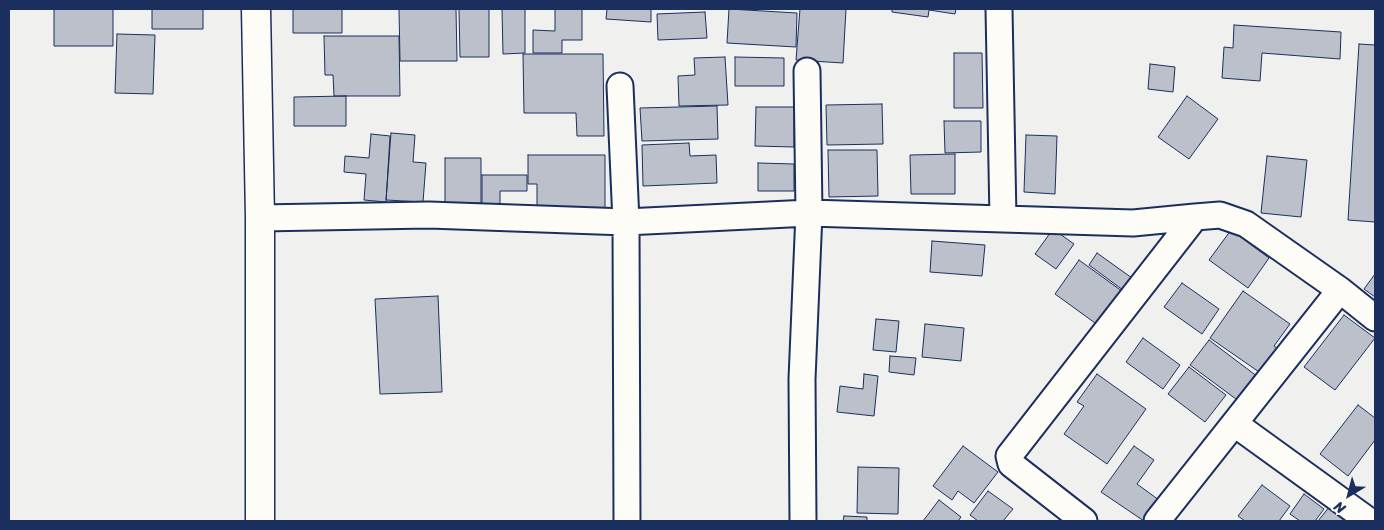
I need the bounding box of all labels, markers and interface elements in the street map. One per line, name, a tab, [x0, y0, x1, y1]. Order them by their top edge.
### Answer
north arrow	[1324, 470, 1374, 520]
text: N	[1328, 494, 1351, 520]

